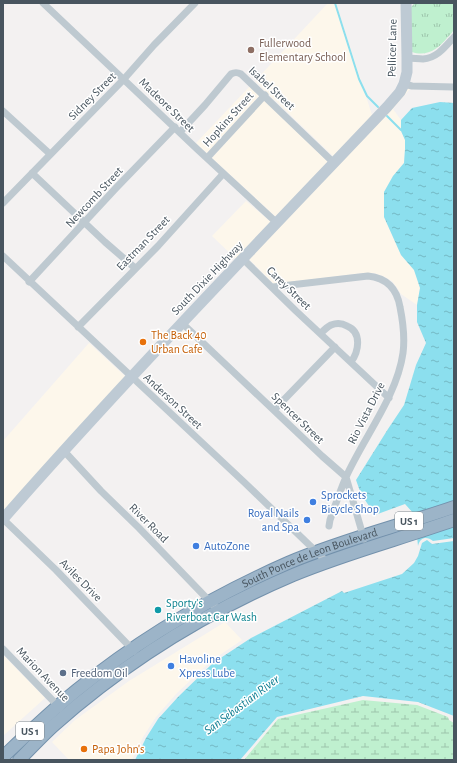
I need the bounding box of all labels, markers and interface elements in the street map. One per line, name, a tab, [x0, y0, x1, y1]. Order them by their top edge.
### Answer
street label: Pellicer Lane	[385, 19, 399, 77]
place label: Fullerwood Elementary School	[259, 37, 346, 64]
marker: Fullerwood Elementary School	[246, 45, 256, 55]
street label: Isabel Street	[247, 64, 297, 112]
street label: Sidney Street	[66, 70, 119, 123]
street label: Madeore Street	[137, 76, 197, 134]
street label: Hopkins Street	[200, 89, 256, 149]
street label: Newcomb Street	[63, 164, 125, 230]
street label: Eastman Street	[114, 213, 172, 273]
street label: South Dixie Highway	[169, 239, 246, 318]
street label: Carey Street	[264, 264, 314, 313]
place label: The Back 40 Urban Cafe	[151, 329, 207, 355]
marker: The Back 40 Urban Cafe	[138, 337, 148, 347]
street label: Anderson Street	[141, 371, 205, 431]
street label: Rio Vista Drive	[345, 380, 387, 446]
street label: Spencer Street	[269, 390, 327, 446]
place label: Sprockets Bicycle Shop	[321, 489, 379, 516]
marker: Sprockets Bicycle Shop	[308, 497, 318, 507]
street label: River Road	[127, 501, 171, 545]
place label: Royal Nails and Spa	[248, 507, 299, 533]
road number: US 1	[395, 512, 423, 530]
marker: Royal Nails and Spa	[302, 515, 312, 525]
street label: South Ponce de Leon Boulevard	[240, 526, 379, 590]
place label: AutoZone	[204, 540, 250, 552]
marker: AutoZone	[191, 541, 201, 551]
street label: Aviles Drive	[57, 556, 105, 604]
place label: Sporty’s Riverboat Car Wash	[166, 597, 257, 623]
marker: Sporty’s Riverboat Car Wash	[153, 605, 163, 615]
street label: Marion Avenue	[14, 644, 72, 704]
place label: Havoline Xpress Lube	[179, 653, 235, 679]
marker: Havoline Xpress Lube	[166, 661, 176, 671]
place label: Freedom Oil	[71, 667, 128, 679]
marker: Freedom Oil	[58, 668, 68, 678]
water label: San Sebastian River	[202, 672, 282, 738]
road number: US 1	[16, 722, 44, 740]
place label: Papa John's	[92, 743, 144, 755]
marker: Papa John's	[79, 744, 89, 754]

